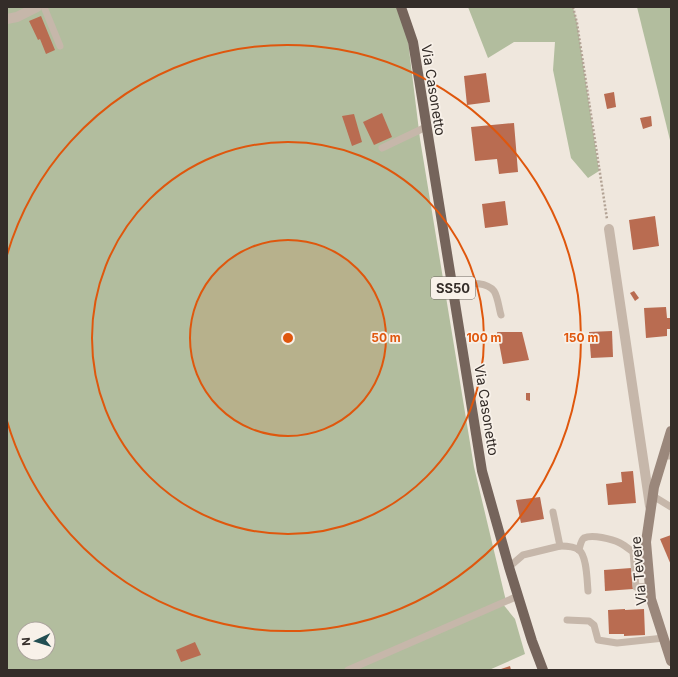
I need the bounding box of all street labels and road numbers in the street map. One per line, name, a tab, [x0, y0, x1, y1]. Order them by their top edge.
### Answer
street label: Via Casonetto	[418, 43, 450, 137]
road number: SS50	[431, 277, 475, 299]
street label: Via Casonetto	[471, 363, 503, 457]
street label: Via Tevere	[626, 536, 650, 606]

